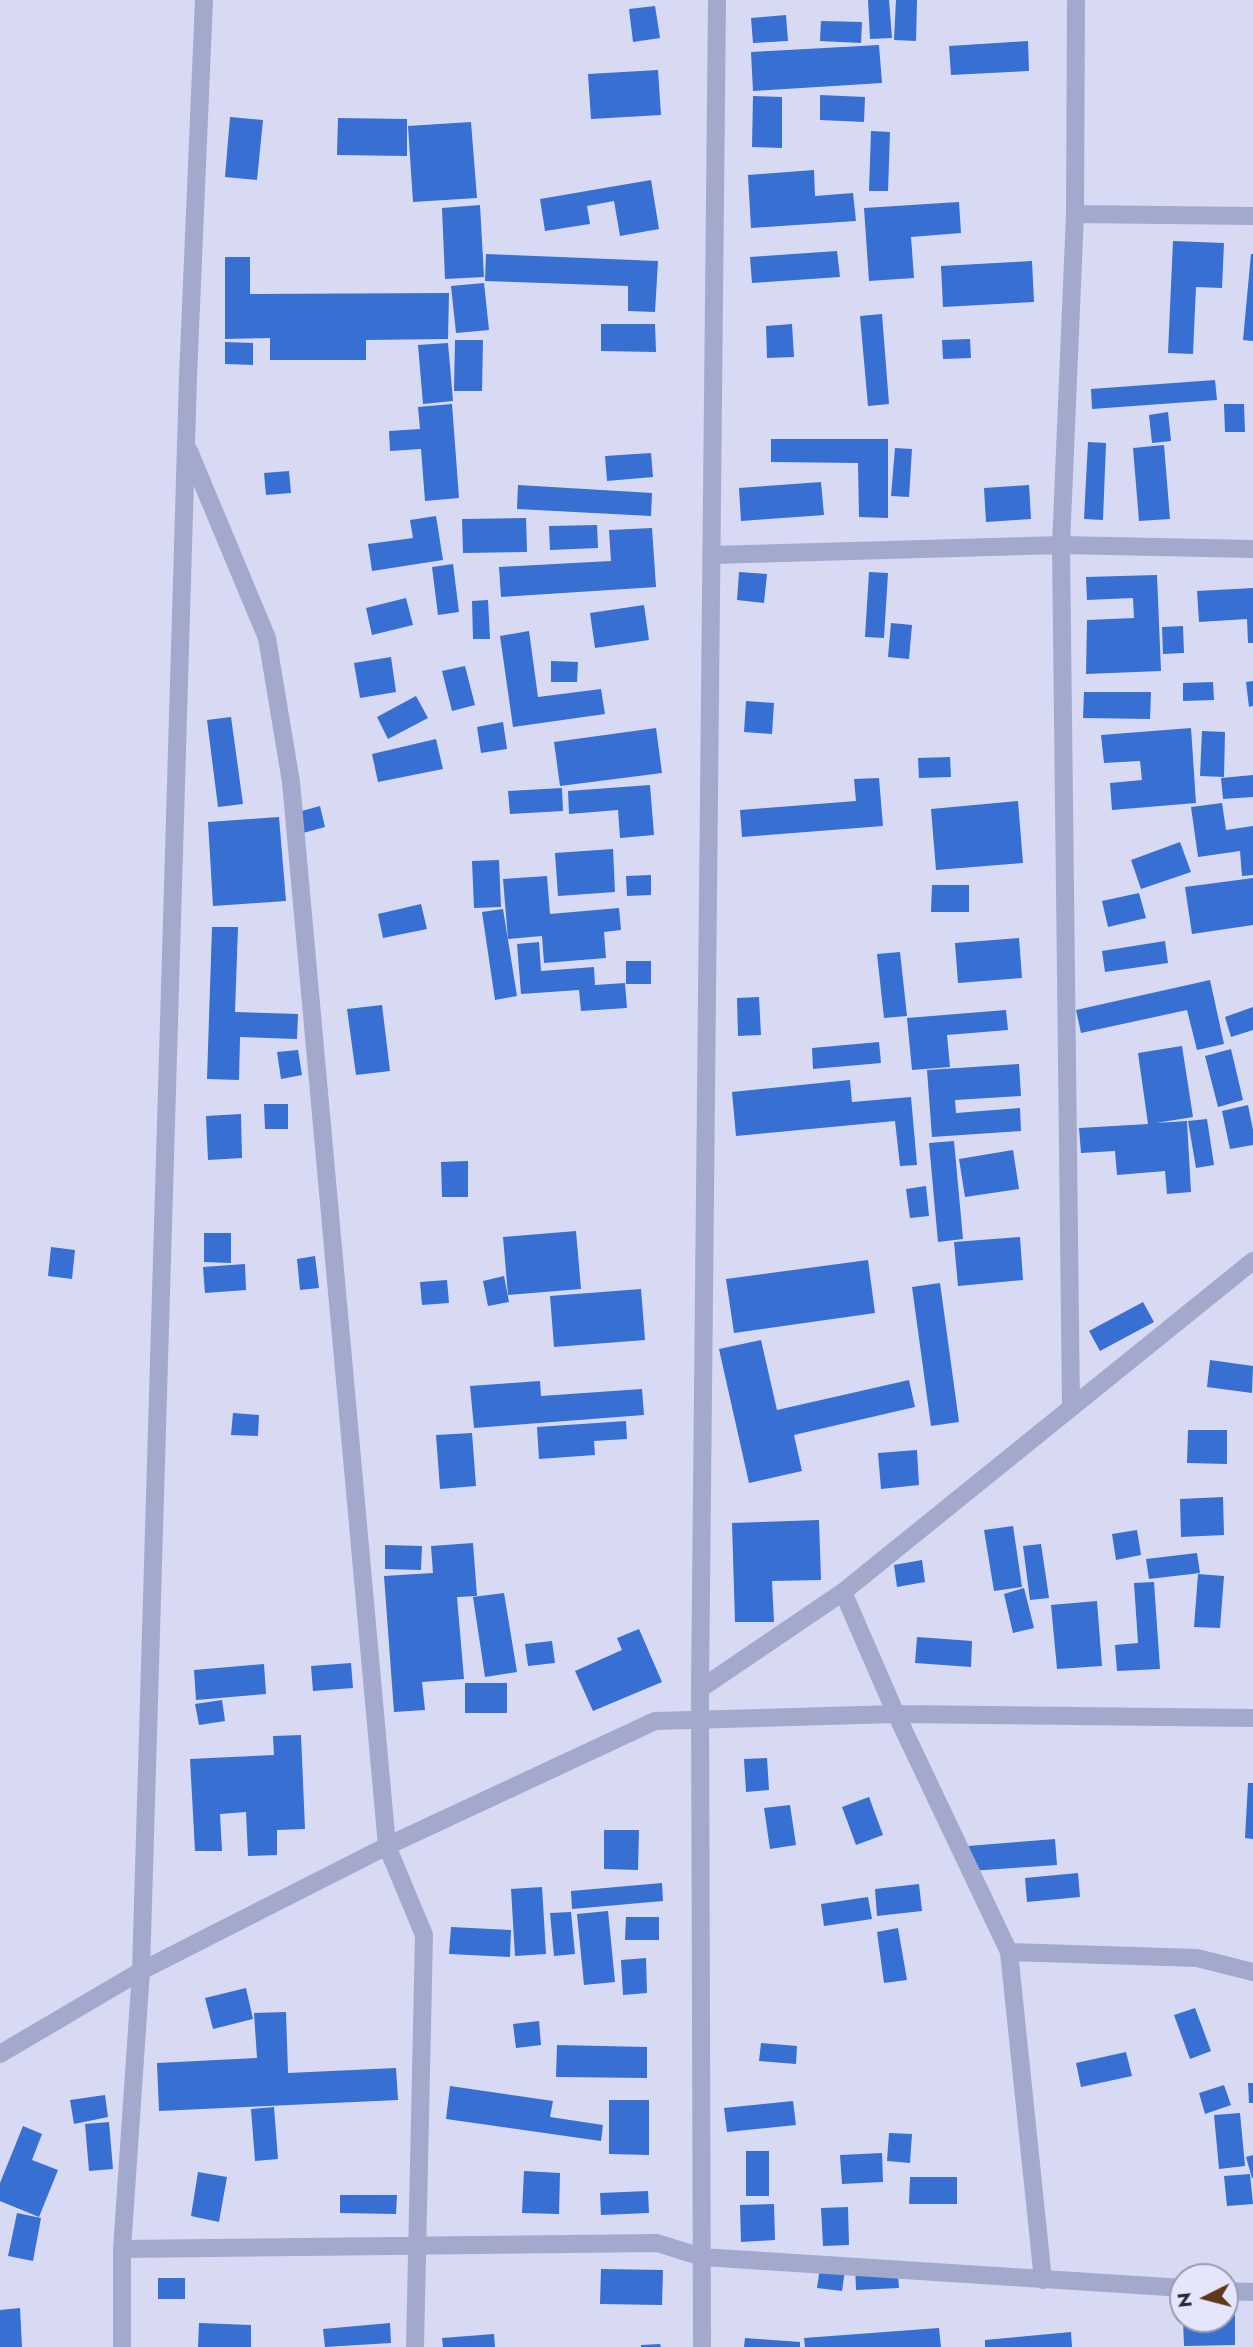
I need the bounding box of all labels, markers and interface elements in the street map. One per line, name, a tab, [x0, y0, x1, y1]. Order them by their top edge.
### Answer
north arrow	[1169, 2263, 1239, 2333]
text: N	[1170, 2291, 1199, 2309]

